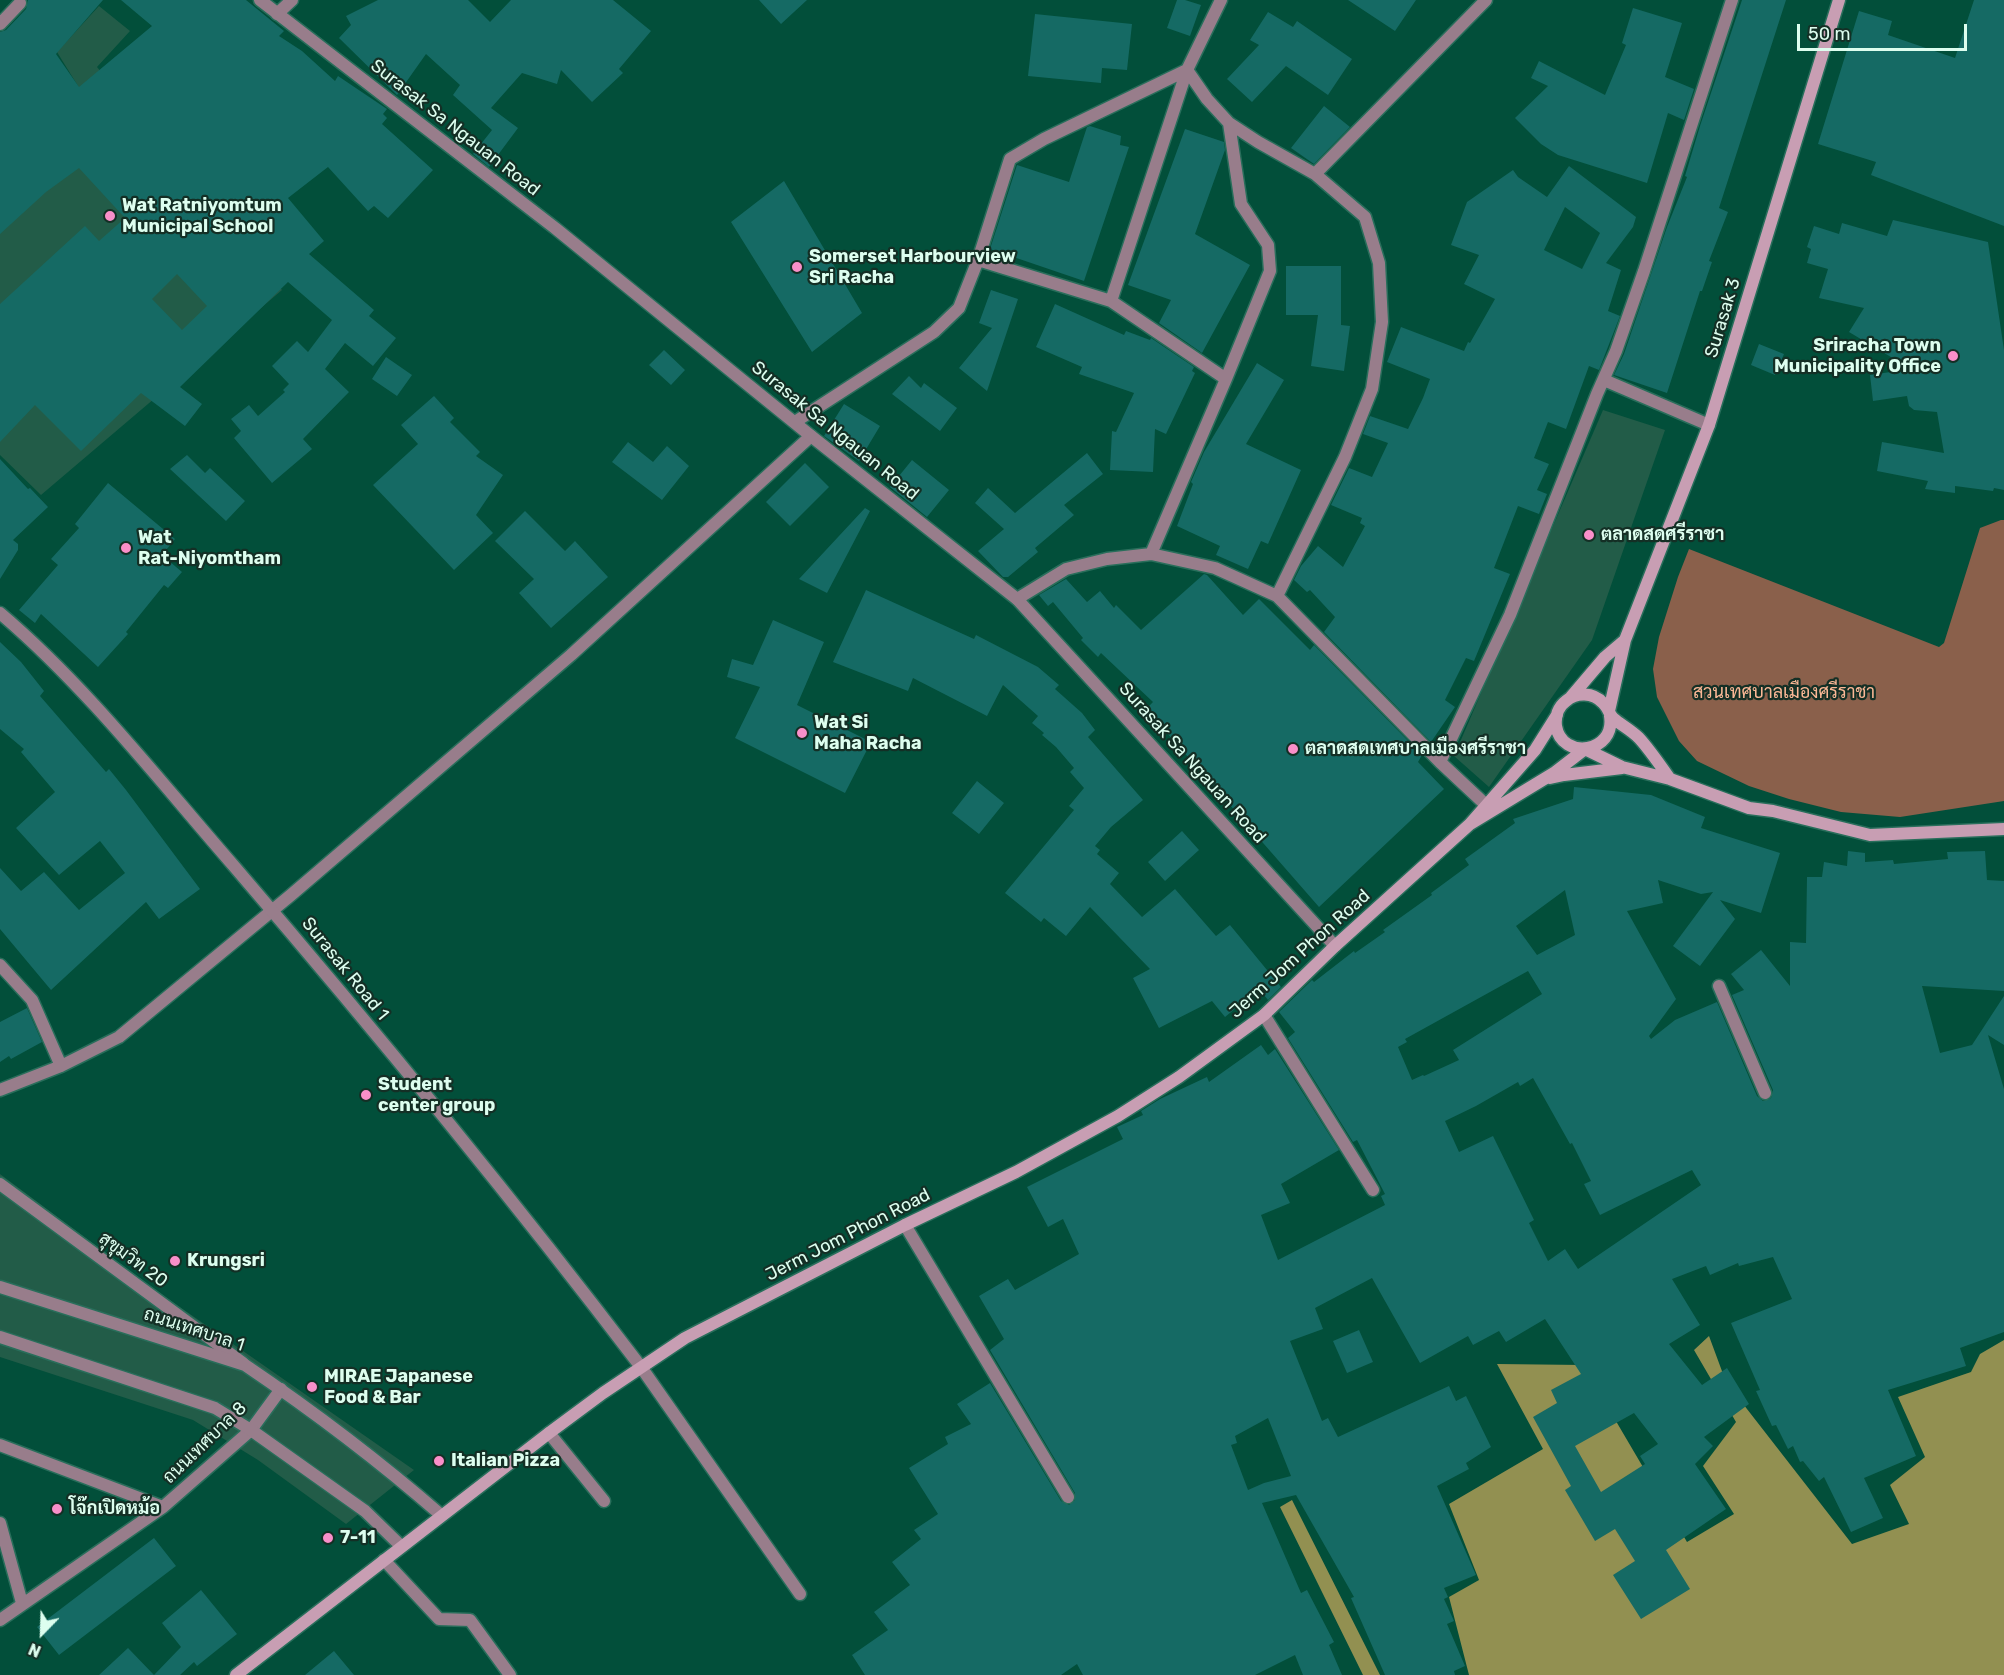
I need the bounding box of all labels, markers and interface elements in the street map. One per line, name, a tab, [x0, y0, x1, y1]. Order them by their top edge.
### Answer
scale bar	[1800, 12, 1970, 50]
text: 50 m	[1808, 23, 1851, 45]
street label: Surasak Sa Ngauan Road	[366, 55, 544, 201]
place label: Wat Ratniyomtum Municipal School	[122, 195, 282, 238]
marker: Wat Ratniyomtum Municipal School	[103, 209, 117, 223]
place label: Somerset Harbourview Sri Racha	[809, 246, 1016, 288]
marker: Somerset Harbourview Sri Racha	[790, 260, 804, 274]
street label: Surasak 3	[1701, 275, 1745, 361]
place label: Sriracha Town Municipality Office	[1774, 335, 1941, 378]
marker: Sriracha Town Municipality Office	[1946, 349, 1960, 363]
street label: Surasak Sa Ngauan Road	[747, 357, 923, 505]
place label: ตลาดสดศรีราชา	[1601, 524, 1724, 546]
place label: Wat Rat-Niyomtham	[138, 527, 281, 570]
marker: ตลาดสดศรีราชา	[1582, 528, 1596, 542]
marker: Wat Rat-Niyomtham	[119, 541, 133, 555]
street label: Surasak Sa Ngauan Road	[1114, 678, 1270, 848]
park label: สวนเทศบาลเมืองศรีราชา	[1693, 682, 1875, 704]
place label: Wat Si Maha Racha	[814, 712, 922, 754]
marker: Wat Si Maha Racha	[795, 726, 809, 740]
place label: ตลาดสดเทศบาลเมืองศรีราชา	[1305, 738, 1526, 760]
marker: ตลาดสดเทศบาลเมืองศรีราชา	[1286, 742, 1300, 756]
street label: Jerm Jom Phon Road	[1225, 885, 1375, 1023]
street label: Surasak Road 1	[297, 913, 393, 1025]
place label: Student center group	[378, 1074, 495, 1116]
marker: Student center group	[359, 1088, 373, 1102]
street label: Jerm Jom Phon Road	[762, 1184, 934, 1286]
street label: สุขุมวิท 20	[94, 1228, 172, 1292]
place label: Krungsri	[187, 1250, 265, 1272]
marker: Krungsri	[168, 1254, 182, 1268]
street label: ถนนเทศบาล 1	[141, 1304, 247, 1356]
place label: MIRAE Japanese Food & Bar	[324, 1366, 473, 1408]
marker: MIRAE Japanese Food & Bar	[305, 1380, 319, 1394]
street label: ถนนเทศบาล 8	[159, 1398, 251, 1488]
place label: Italian Pizza	[451, 1450, 560, 1472]
marker: Italian Pizza	[432, 1454, 446, 1468]
place label: โจ๊กเปิดหม้อ	[69, 1498, 160, 1520]
marker: โจ๊กเปิดหม้อ	[50, 1502, 64, 1516]
place label: 7-11	[340, 1527, 376, 1549]
marker: 7-11	[321, 1531, 335, 1545]
north arrow	[12, 1603, 72, 1663]
text: N	[26, 1639, 44, 1661]

